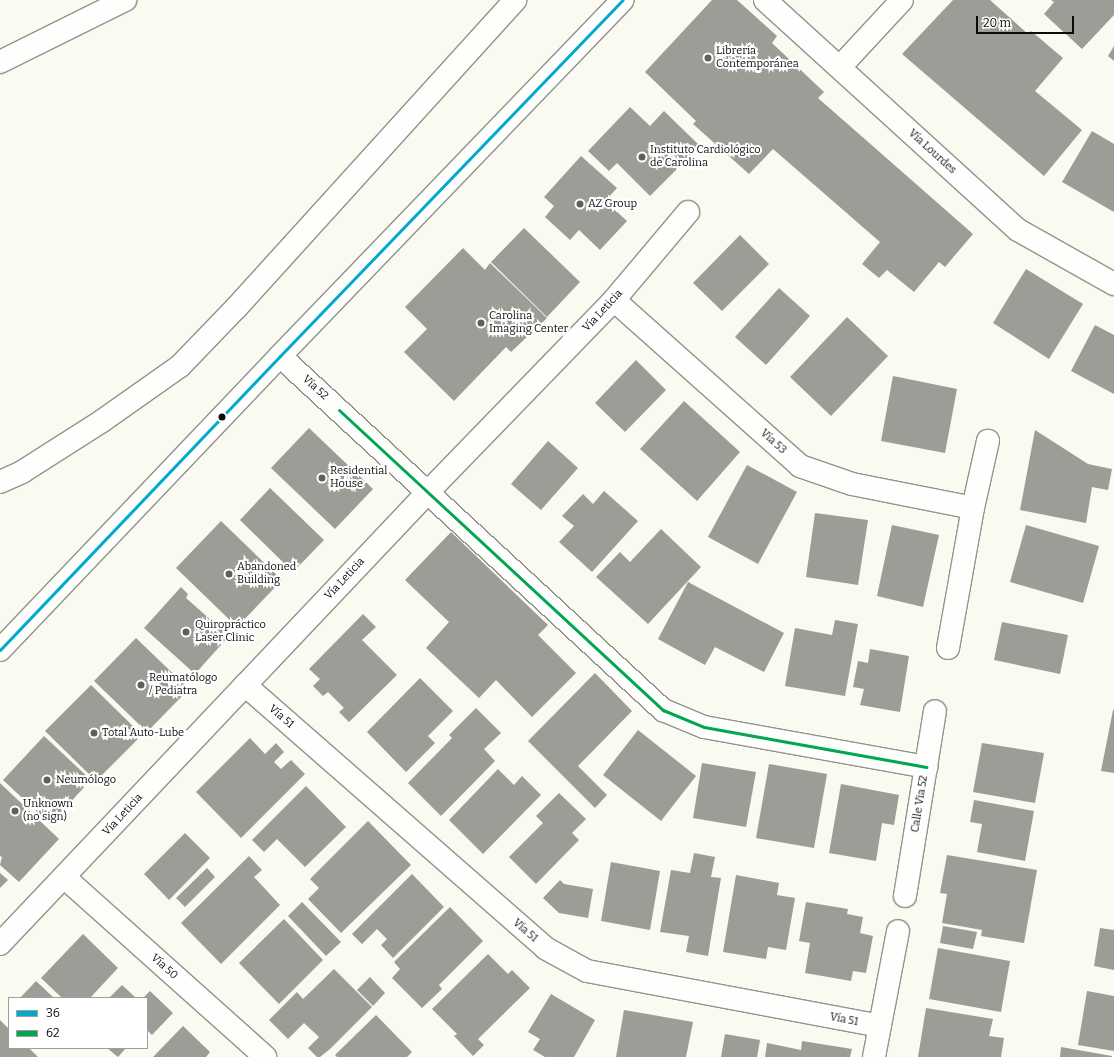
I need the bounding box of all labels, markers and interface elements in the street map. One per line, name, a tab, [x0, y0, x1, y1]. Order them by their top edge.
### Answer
scale bar	[978, 8, 1076, 34]
text: 20 m	[983, 16, 1011, 30]
place label: Librería Contemporánea	[716, 45, 799, 71]
marker: Librería Contemporánea	[703, 53, 713, 63]
street label: Vía Lourdes	[905, 127, 959, 177]
place label: Instituto Cardiológico de Carolina	[650, 144, 761, 170]
marker: Instituto Cardiológico de Carolina	[637, 152, 647, 162]
place label: AZ Group	[588, 197, 637, 211]
marker: AZ Group	[575, 199, 585, 209]
street label: Vía Leticia	[580, 287, 626, 335]
place label: Carolina Imaging Center	[489, 310, 568, 336]
marker: Carolina Imaging Center	[476, 318, 486, 328]
street label: Vía 52	[299, 373, 331, 403]
unlabelled marker	[217, 412, 227, 422]
street label: Vía 53	[757, 427, 789, 457]
place label: Residential House	[330, 465, 387, 491]
marker: Residential House	[317, 473, 327, 483]
street label: Vía Leticia	[322, 555, 368, 603]
place label: Abandoned Building	[237, 561, 296, 587]
marker: Abandoned Building	[224, 569, 234, 579]
place label: Quiropráctico Laser Clinic	[195, 619, 266, 645]
marker: Quiropráctico Laser Clinic	[180, 626, 192, 638]
place label: Reumatólogo / Pediatra	[149, 672, 217, 698]
marker: Reumatólogo / Pediatra	[136, 680, 146, 690]
street label: Vía 51	[266, 703, 296, 731]
place label: Total Auto-Lube	[102, 726, 184, 740]
marker: Total Auto-Lube	[89, 728, 99, 738]
place label: Neumólogo	[56, 773, 116, 787]
marker: Neumólogo	[41, 774, 53, 786]
street label: Calle Via 52	[909, 775, 931, 833]
street label: Vía Leticia	[100, 791, 146, 839]
place label: Unknown (no sign)	[23, 798, 73, 824]
marker: Unknown (no sign)	[10, 806, 20, 816]
street label: Vía 51	[510, 917, 540, 945]
street label: Vía 50	[148, 952, 180, 982]
legend	[8, 997, 148, 1049]
text: 36	[46, 1006, 60, 1020]
street label: Vía 51	[829, 1011, 859, 1029]
text: 62	[46, 1026, 59, 1040]

